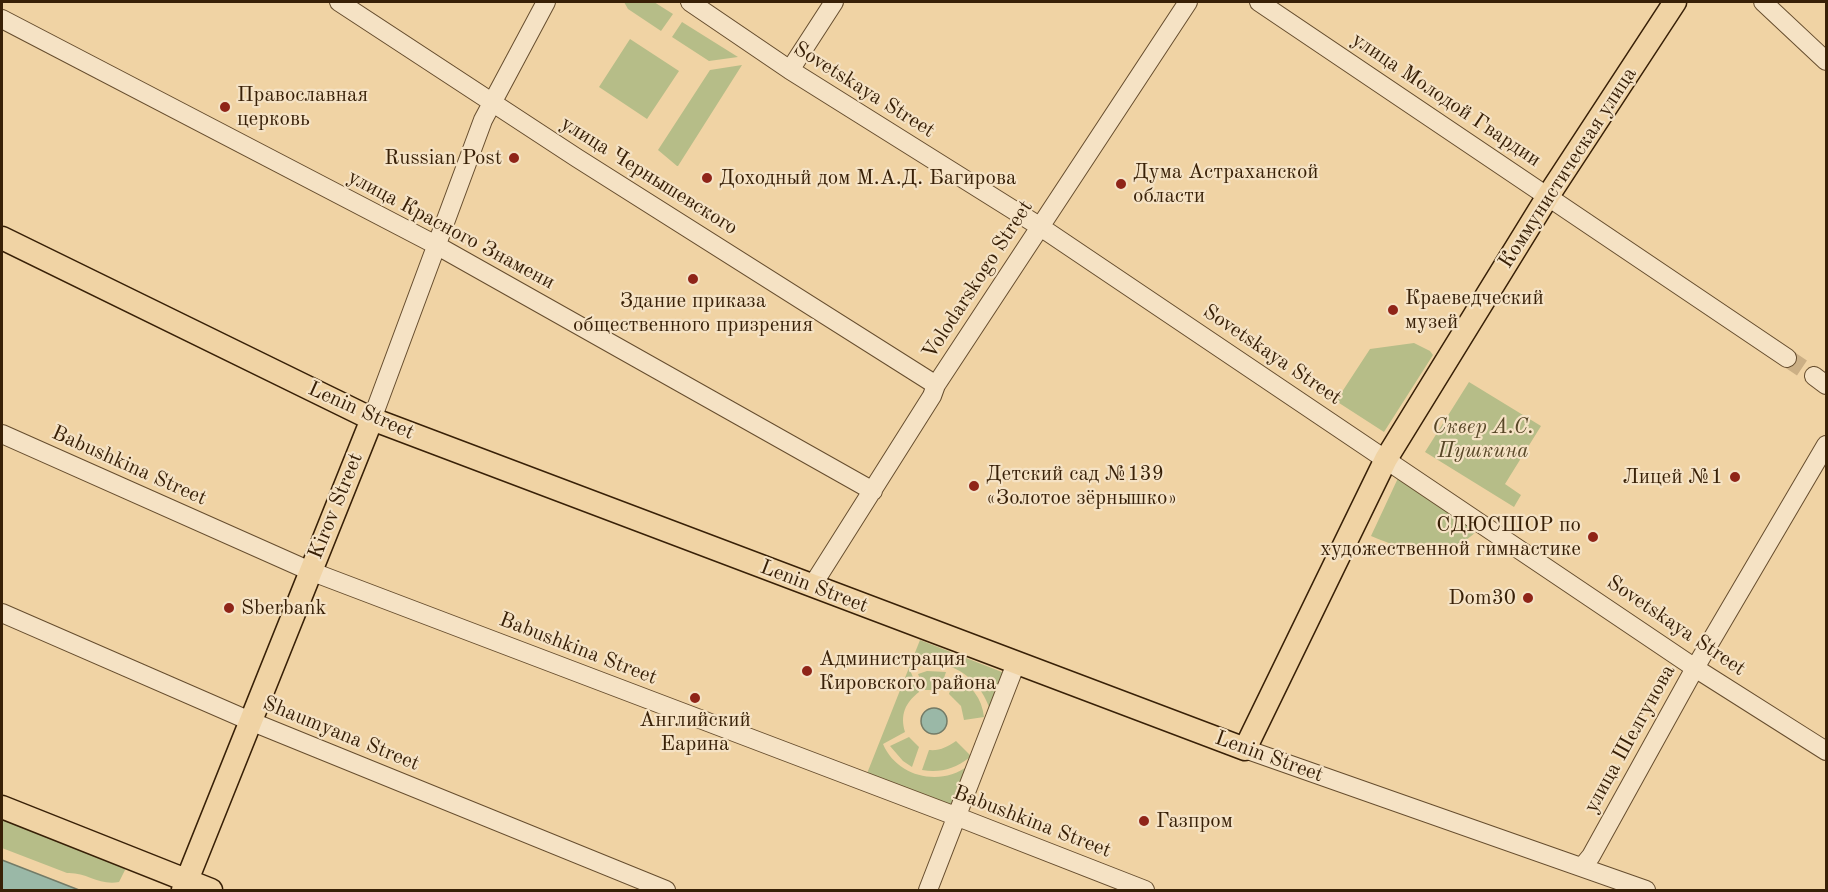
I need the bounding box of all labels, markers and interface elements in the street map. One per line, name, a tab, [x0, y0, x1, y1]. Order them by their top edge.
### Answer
street label: улица Молодой Гвардии	[1346, 27, 1546, 173]
street label: Sovetskaya Street	[789, 36, 939, 144]
street label: Коммунистическая улица	[1493, 63, 1643, 273]
place label: Православная церковь	[237, 82, 368, 132]
marker: Православная церковь	[218, 100, 232, 114]
street label: улица Чернышевского	[556, 111, 742, 241]
place label: Russian Post	[384, 145, 502, 171]
marker: Russian Post	[507, 151, 521, 165]
place label: Дума Астраханской области	[1133, 159, 1319, 209]
street label: улица Красного Знамени	[343, 165, 559, 295]
place label: Доходный дом М.А.Д. Багирова	[719, 165, 1016, 191]
marker: Доходный дом М.А.Д. Багирова	[700, 171, 714, 185]
marker: Дума Астраханской области	[1114, 177, 1128, 191]
street label: Volodarskogo Street	[917, 196, 1039, 364]
marker: Здание приказа общественного призрения	[686, 272, 700, 286]
place label: Краеведческий музей	[1405, 285, 1544, 335]
place label: Здание приказа общественного призрения	[573, 288, 813, 338]
street label: Sovetskaya Street	[1198, 299, 1346, 411]
marker: Краеведческий музей	[1386, 303, 1400, 317]
street label: Lenin Street	[304, 376, 418, 446]
park label: Сквер А.С. Пушкина	[1432, 414, 1534, 464]
street label: Babushkina Street	[48, 420, 210, 512]
street label: Kirov Street	[303, 449, 369, 563]
place label: Детский сад №139 «Золотое зёрнышко»	[986, 461, 1177, 511]
place label: Лицей №1	[1622, 464, 1723, 490]
marker: Лицей №1	[1728, 470, 1742, 484]
marker: Детский сад №139 «Золотое зёрнышко»	[967, 479, 981, 493]
place label: СДЮСШОР по художественной гимнастике	[1320, 512, 1581, 562]
marker: СДЮСШОР по художественной гимнастике	[1586, 530, 1600, 544]
street label: Lenin Street	[756, 555, 872, 619]
street label: Sovetskaya Street	[1602, 570, 1750, 682]
place label: Dom30	[1448, 585, 1516, 611]
marker: Dom30	[1521, 591, 1535, 605]
place label: Sberbank	[241, 595, 326, 621]
marker: Sberbank	[222, 601, 236, 615]
street label: Babushkina Street	[495, 607, 661, 691]
place label: Администрация Кировского района	[819, 646, 996, 696]
street label: улица Шелгунова	[1579, 660, 1681, 818]
marker: Администрация Кировского района	[800, 664, 814, 678]
street label: Shaumyana Street	[259, 691, 423, 777]
marker: Английский Еарина	[688, 691, 702, 705]
place label: Английский Еарина	[639, 707, 751, 757]
street label: Lenin Street	[1211, 726, 1327, 788]
street label: Babushkina Street	[949, 780, 1115, 864]
place label: Газпром	[1156, 808, 1233, 834]
marker: Газпром	[1137, 814, 1151, 828]

